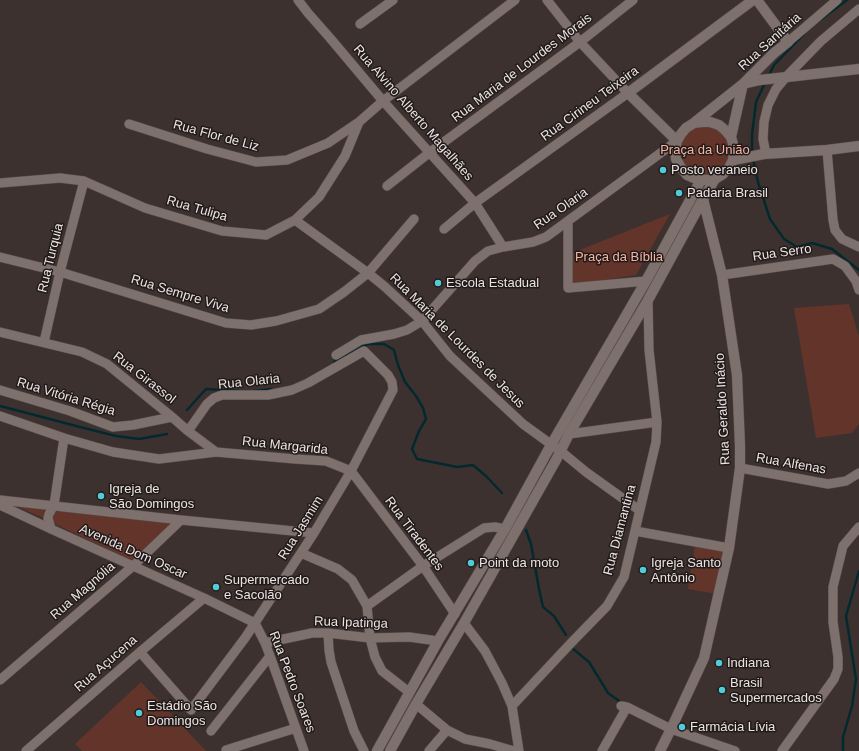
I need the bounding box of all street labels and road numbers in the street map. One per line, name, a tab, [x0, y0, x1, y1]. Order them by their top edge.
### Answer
street label: Rua Maria de Lourdes Morais	[449, 10, 595, 126]
street label: Rua Sanitária	[736, 10, 804, 74]
street label: Rua Alvino Alberto Magalhães	[350, 42, 476, 184]
street label: Rua Cirineu Teixeira	[538, 63, 642, 145]
street label: Rua Flor de Liz	[171, 117, 261, 155]
street label: Rua Olaria	[531, 185, 591, 233]
street label: Rua Tulipa	[165, 193, 229, 225]
street label: Rua Turquia	[35, 222, 67, 294]
street label: Rua Serro	[752, 241, 812, 265]
street label: Rua Maria de Lourdes de Jesus	[386, 270, 528, 412]
street label: Rua Sempre Viva	[129, 272, 231, 316]
street label: Rua Girassol	[110, 349, 178, 407]
street label: Rua Geraldo Inácio	[712, 353, 734, 465]
street label: Rua Olaria	[217, 371, 281, 393]
street label: Rua Vitória Régia	[15, 375, 117, 419]
street label: Rua Margarida	[241, 434, 329, 458]
street label: Rua Alfenas	[755, 450, 827, 478]
street label: Rua Diamantina	[600, 483, 640, 577]
street label: Rua Jasmim	[275, 493, 327, 563]
street label: Rua Tiradentes	[381, 494, 447, 574]
street label: Avenida Dom Oscar	[77, 521, 189, 583]
street label: Rua Magnólia	[48, 559, 118, 623]
street label: Rua Ipatinga	[314, 614, 388, 632]
street label: Rua Pedro Soares	[266, 629, 318, 735]
street label: Rua Açucena	[71, 633, 141, 695]

